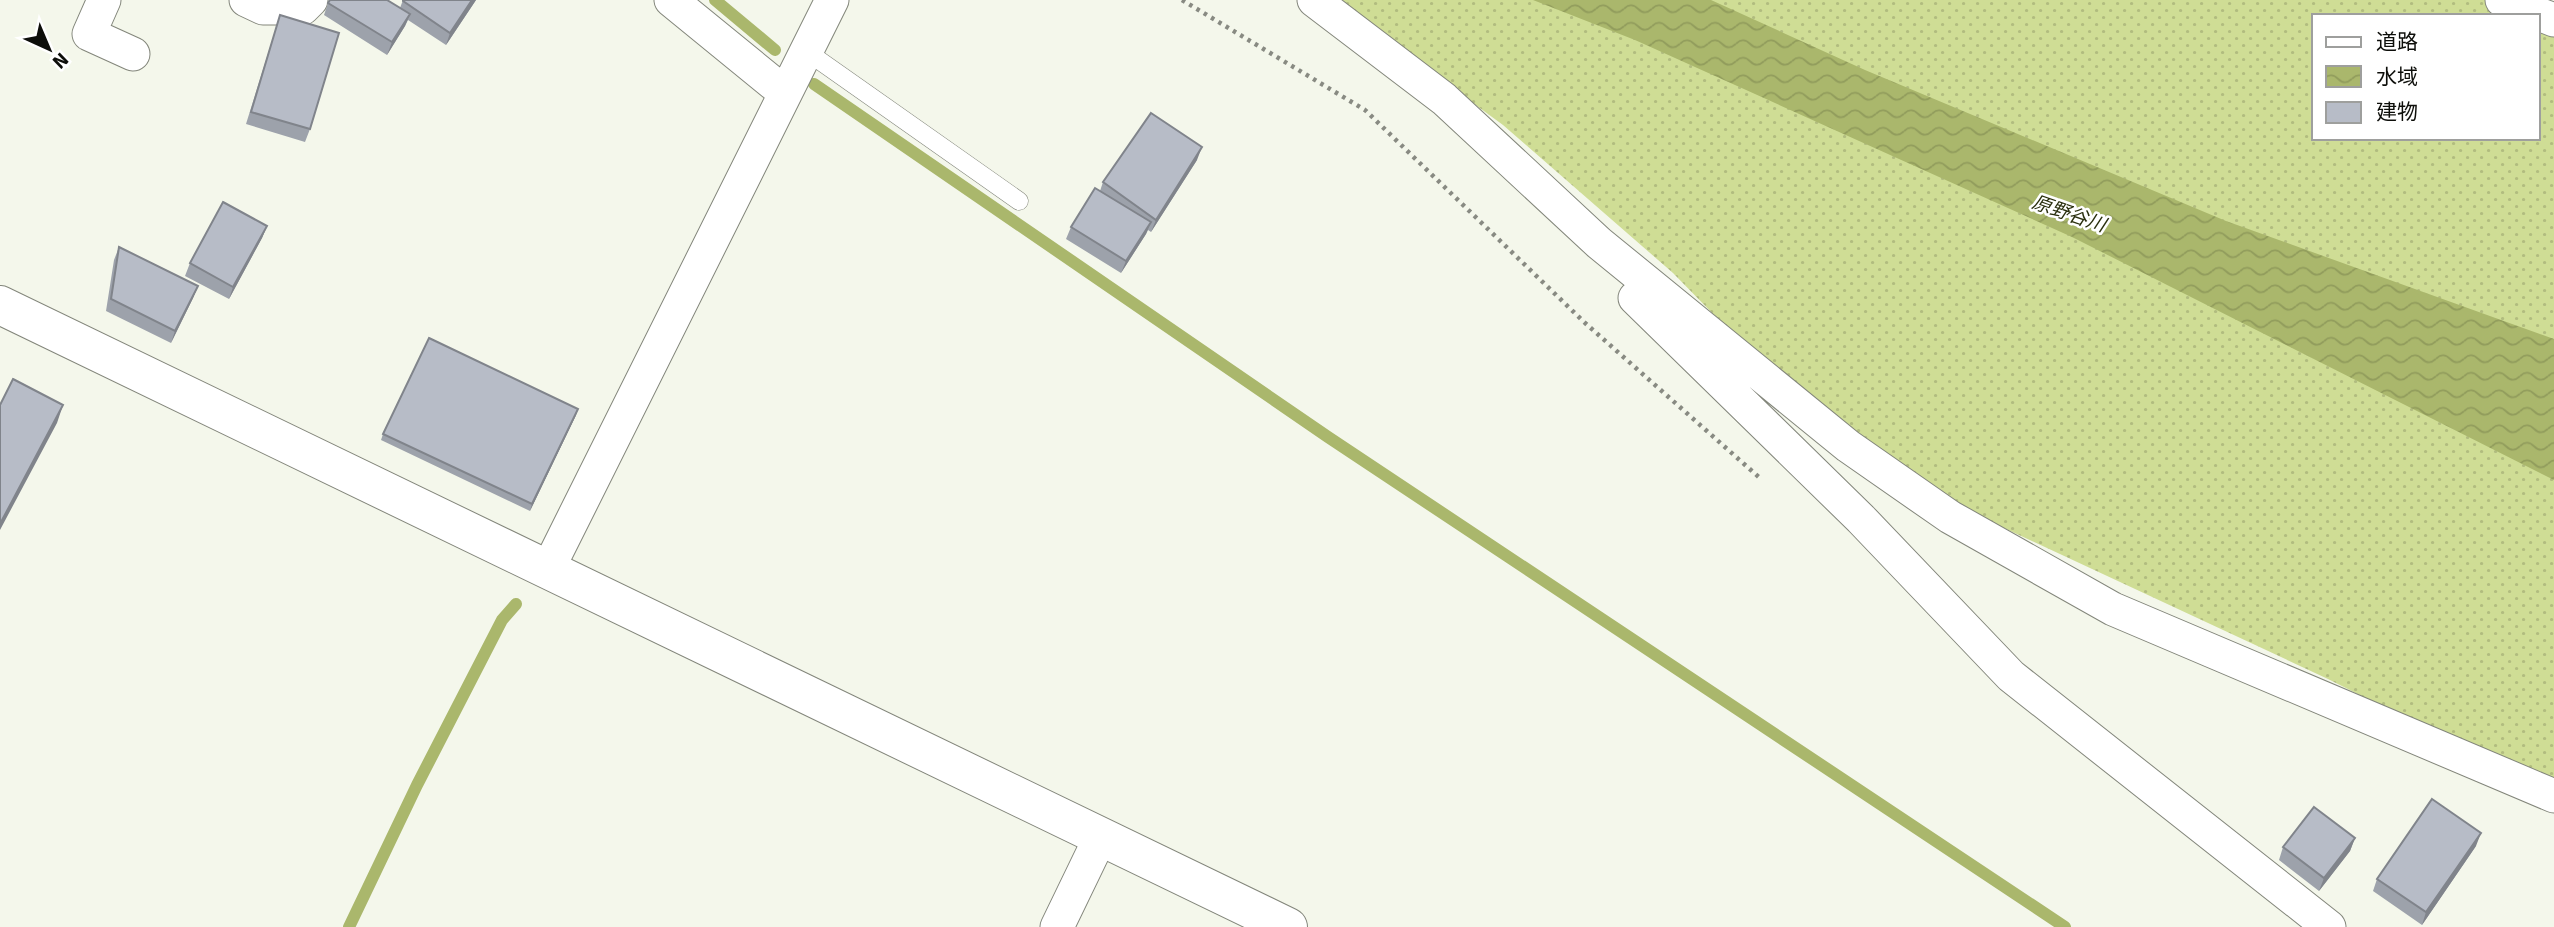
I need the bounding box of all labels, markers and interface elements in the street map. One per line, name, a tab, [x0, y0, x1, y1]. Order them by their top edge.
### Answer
north arrow	[14, 14, 84, 84]
legend	[2312, 14, 2540, 140]
text: 道路	[2376, 29, 2418, 55]
text: N	[47, 47, 73, 74]
text: 水域	[2376, 64, 2418, 90]
text: 建物	[2376, 99, 2418, 125]
water label: 原野谷川	[2029, 190, 2111, 238]

